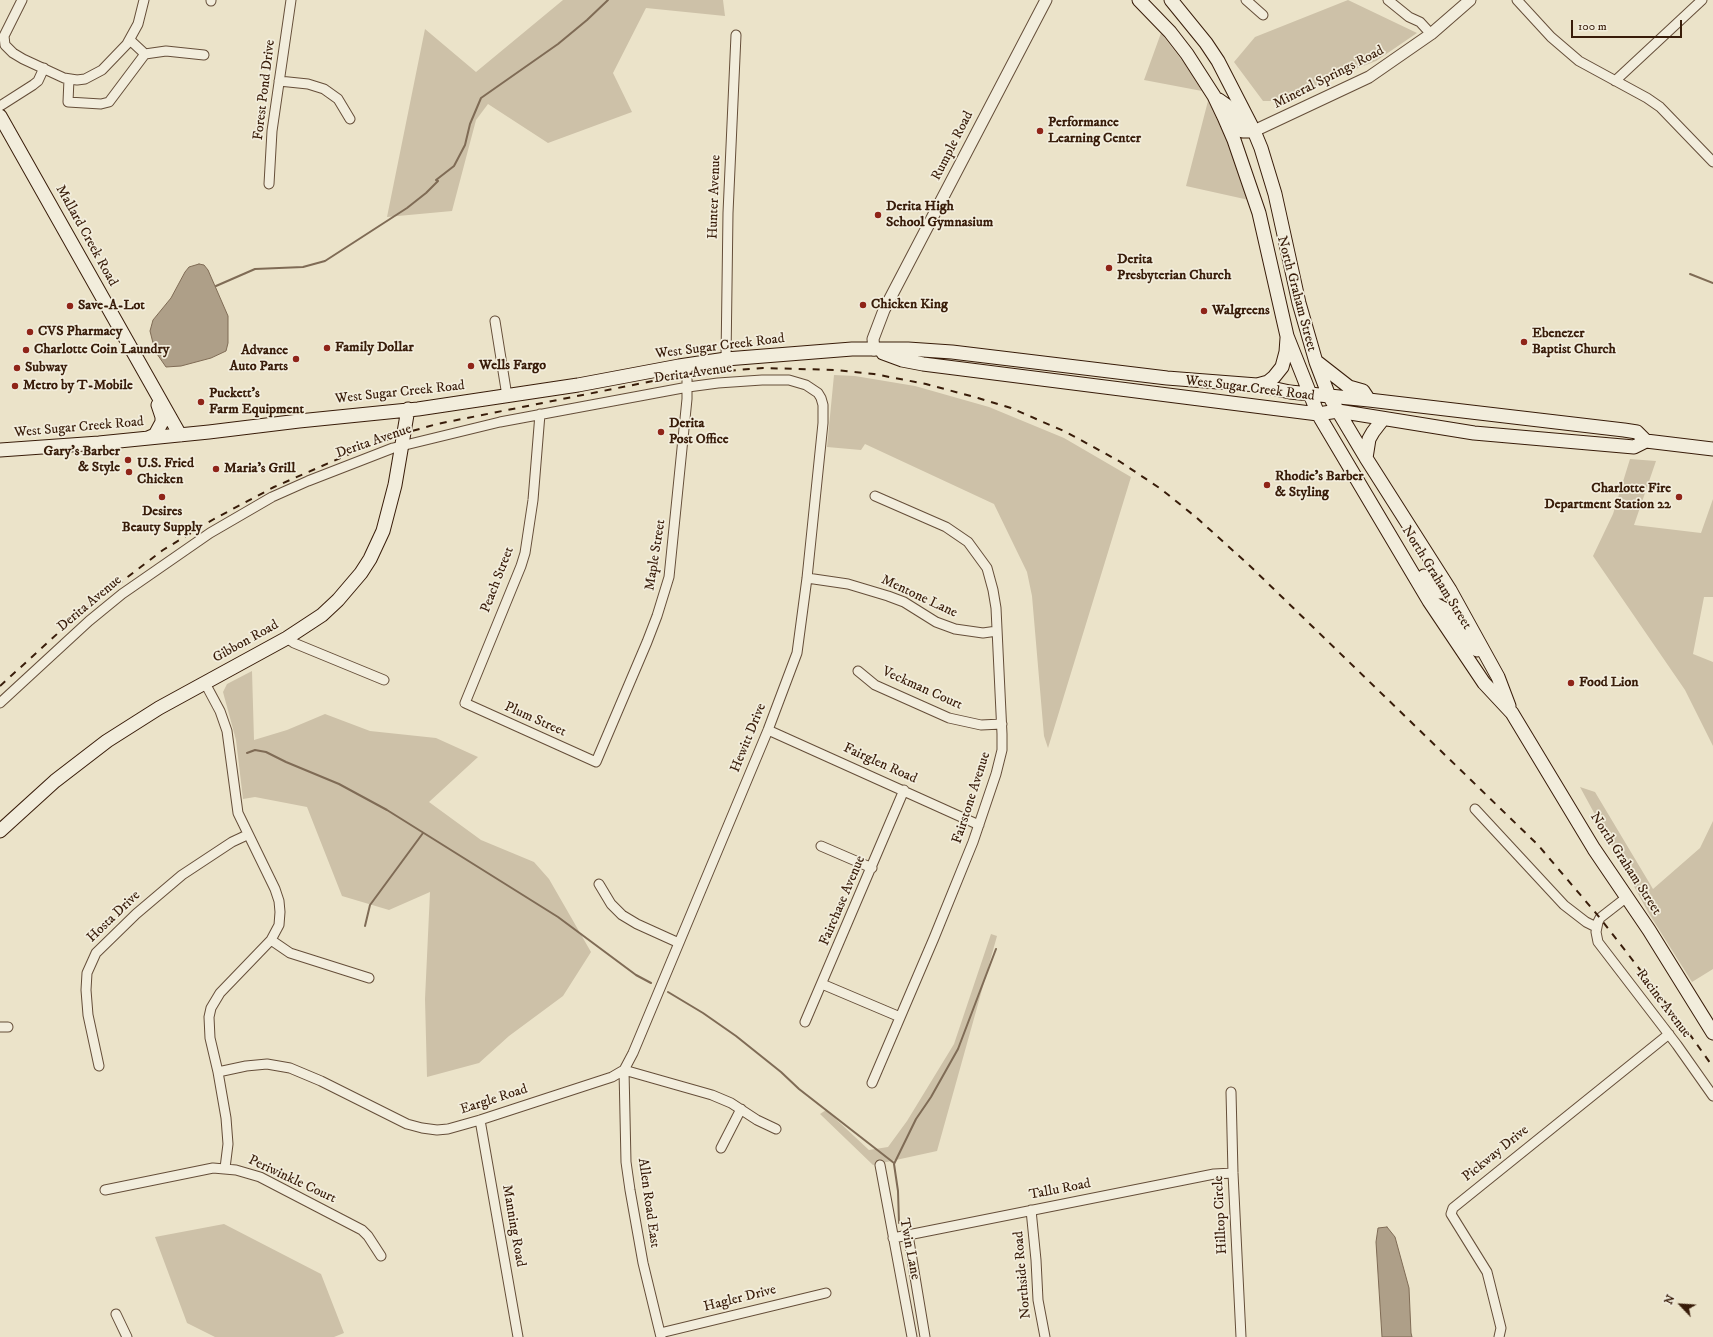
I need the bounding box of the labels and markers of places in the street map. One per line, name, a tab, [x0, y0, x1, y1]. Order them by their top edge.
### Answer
place label: Performance Learning Center	[1048, 115, 1141, 148]
marker: Performance Learning Center	[1035, 126, 1045, 136]
place label: Derita High School Gymnasium	[886, 199, 993, 232]
marker: Derita High School Gymnasium	[873, 210, 883, 220]
place label: Derita Presbyterian Church	[1117, 252, 1231, 284]
marker: Derita Presbyterian Church	[1104, 263, 1114, 273]
place label: Chicken King	[871, 297, 948, 313]
place label: Save-A-Lot	[78, 298, 145, 314]
marker: Chicken King	[858, 300, 868, 310]
marker: Save-A-Lot	[65, 301, 75, 311]
place label: Walgreens	[1212, 303, 1270, 319]
marker: Walgreens	[1199, 306, 1209, 316]
place label: CVS Pharmacy	[38, 324, 122, 340]
place label: Ebenezer Baptist Church	[1532, 326, 1616, 358]
marker: CVS Pharmacy	[25, 327, 35, 337]
marker: Ebenezer Baptist Church	[1519, 337, 1529, 347]
place label: Family Dollar	[335, 340, 414, 356]
place label: Charlotte Coin Laundry	[34, 342, 169, 358]
place label: Advance Auto Parts	[230, 343, 288, 376]
marker: Family Dollar	[322, 343, 332, 353]
marker: Charlotte Coin Laundry	[21, 345, 31, 355]
marker: Advance Auto Parts	[291, 354, 301, 364]
place label: Wells Fargo	[479, 358, 546, 374]
place label: Subway	[25, 360, 67, 376]
marker: Wells Fargo	[466, 361, 476, 371]
marker: Subway	[12, 363, 22, 373]
place label: Metro by T-Mobile	[23, 378, 133, 394]
marker: Metro by T-Mobile	[10, 381, 20, 391]
place label: Puckett's Farm Equipment	[209, 386, 304, 418]
marker: Puckett's Farm Equipment	[196, 397, 206, 407]
place label: Derita Post Office	[669, 416, 728, 448]
marker: Derita Post Office	[656, 427, 666, 437]
place label: Gary's Barber & Style	[44, 444, 120, 476]
marker: Gary's Barber & Style	[123, 455, 133, 465]
place label: U.S. Fried Chicken	[137, 456, 194, 488]
place label: Maria's Grill	[224, 461, 295, 477]
marker: Maria's Grill	[211, 464, 221, 474]
marker: U.S. Fried Chicken	[124, 467, 134, 477]
place label: Rhodie's Barber & Styling	[1275, 469, 1363, 502]
marker: Rhodie's Barber & Styling	[1262, 480, 1272, 490]
place label: Charlotte Fire Department Station 22	[1544, 481, 1671, 514]
marker: Desires Beauty Supply	[157, 492, 167, 502]
marker: Charlotte Fire Department Station 22	[1674, 492, 1684, 502]
place label: Desires Beauty Supply	[122, 504, 202, 536]
place label: Food Lion	[1579, 675, 1639, 691]
marker: Food Lion	[1566, 678, 1576, 688]

